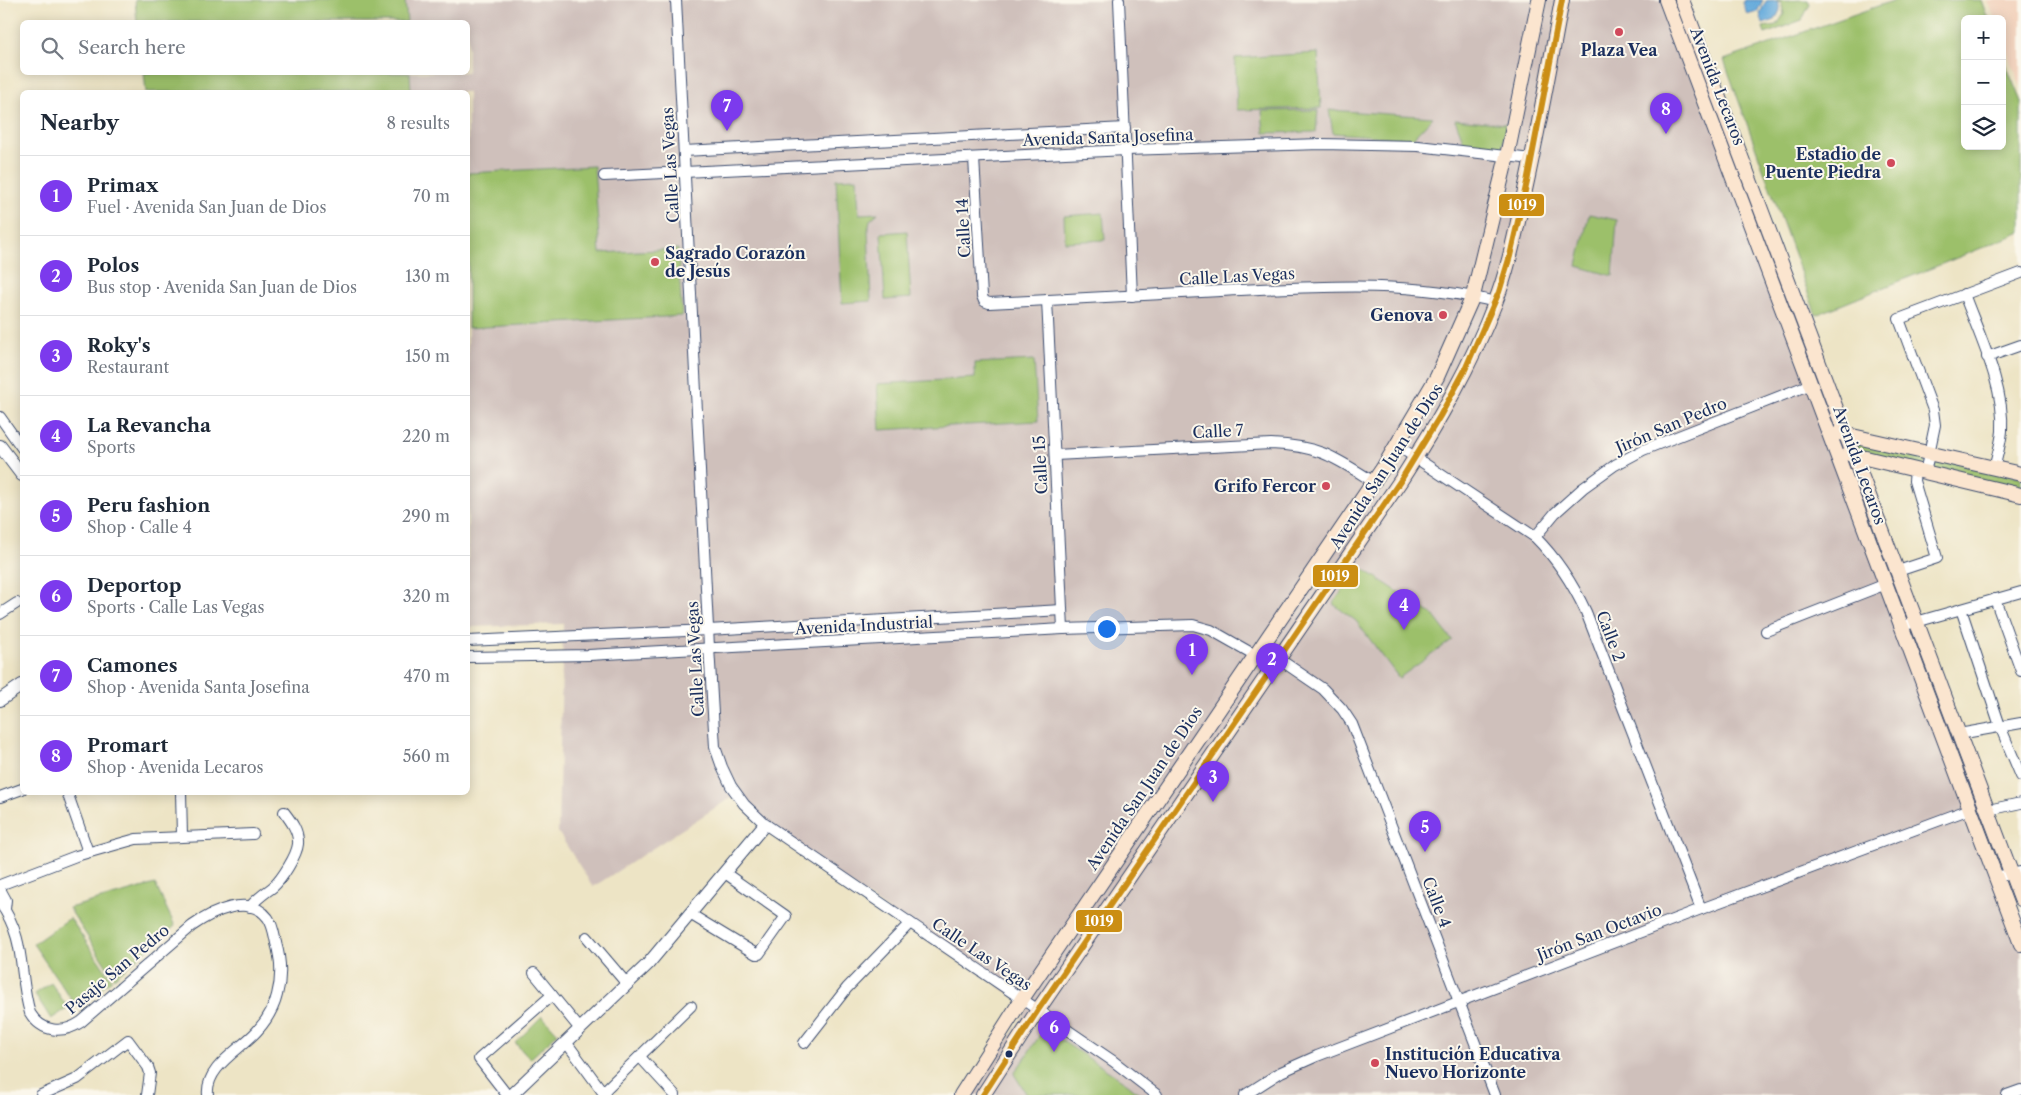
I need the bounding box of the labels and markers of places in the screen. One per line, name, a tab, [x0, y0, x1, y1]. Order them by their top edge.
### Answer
marker: Plaza Vea	[1613, 26, 1625, 38]
place label: Plaza Vea	[1580, 40, 1658, 60]
pin: 7	[711, 90, 743, 131]
pin: 8	[1650, 93, 1682, 134]
place label: Estadio de Puente Piedra	[1765, 144, 1882, 182]
marker: Estadio de Puente Piedra	[1885, 157, 1897, 169]
place label: Sagrado Corazón de Jesús	[665, 243, 806, 281]
marker: Sagrado Corazón de Jesús	[649, 256, 661, 268]
place label: Genova	[1370, 305, 1434, 325]
marker: Genova	[1437, 309, 1449, 321]
place label: Grifo Fercor	[1214, 476, 1316, 496]
marker: Grifo Fercor	[1320, 480, 1332, 492]
pin: 4	[1388, 589, 1420, 630]
pin: 1	[1176, 634, 1208, 675]
pin: 2	[1256, 643, 1288, 684]
pin: 3	[1197, 761, 1229, 802]
pin: 5	[1409, 811, 1441, 852]
pin: 6	[1038, 1011, 1070, 1052]
place label: Institución Educativa Nuevo Horizonte	[1385, 1044, 1561, 1082]
unlabelled marker	[1004, 1049, 1014, 1059]
marker: Institución Educativa Nuevo Horizonte	[1369, 1057, 1381, 1069]

